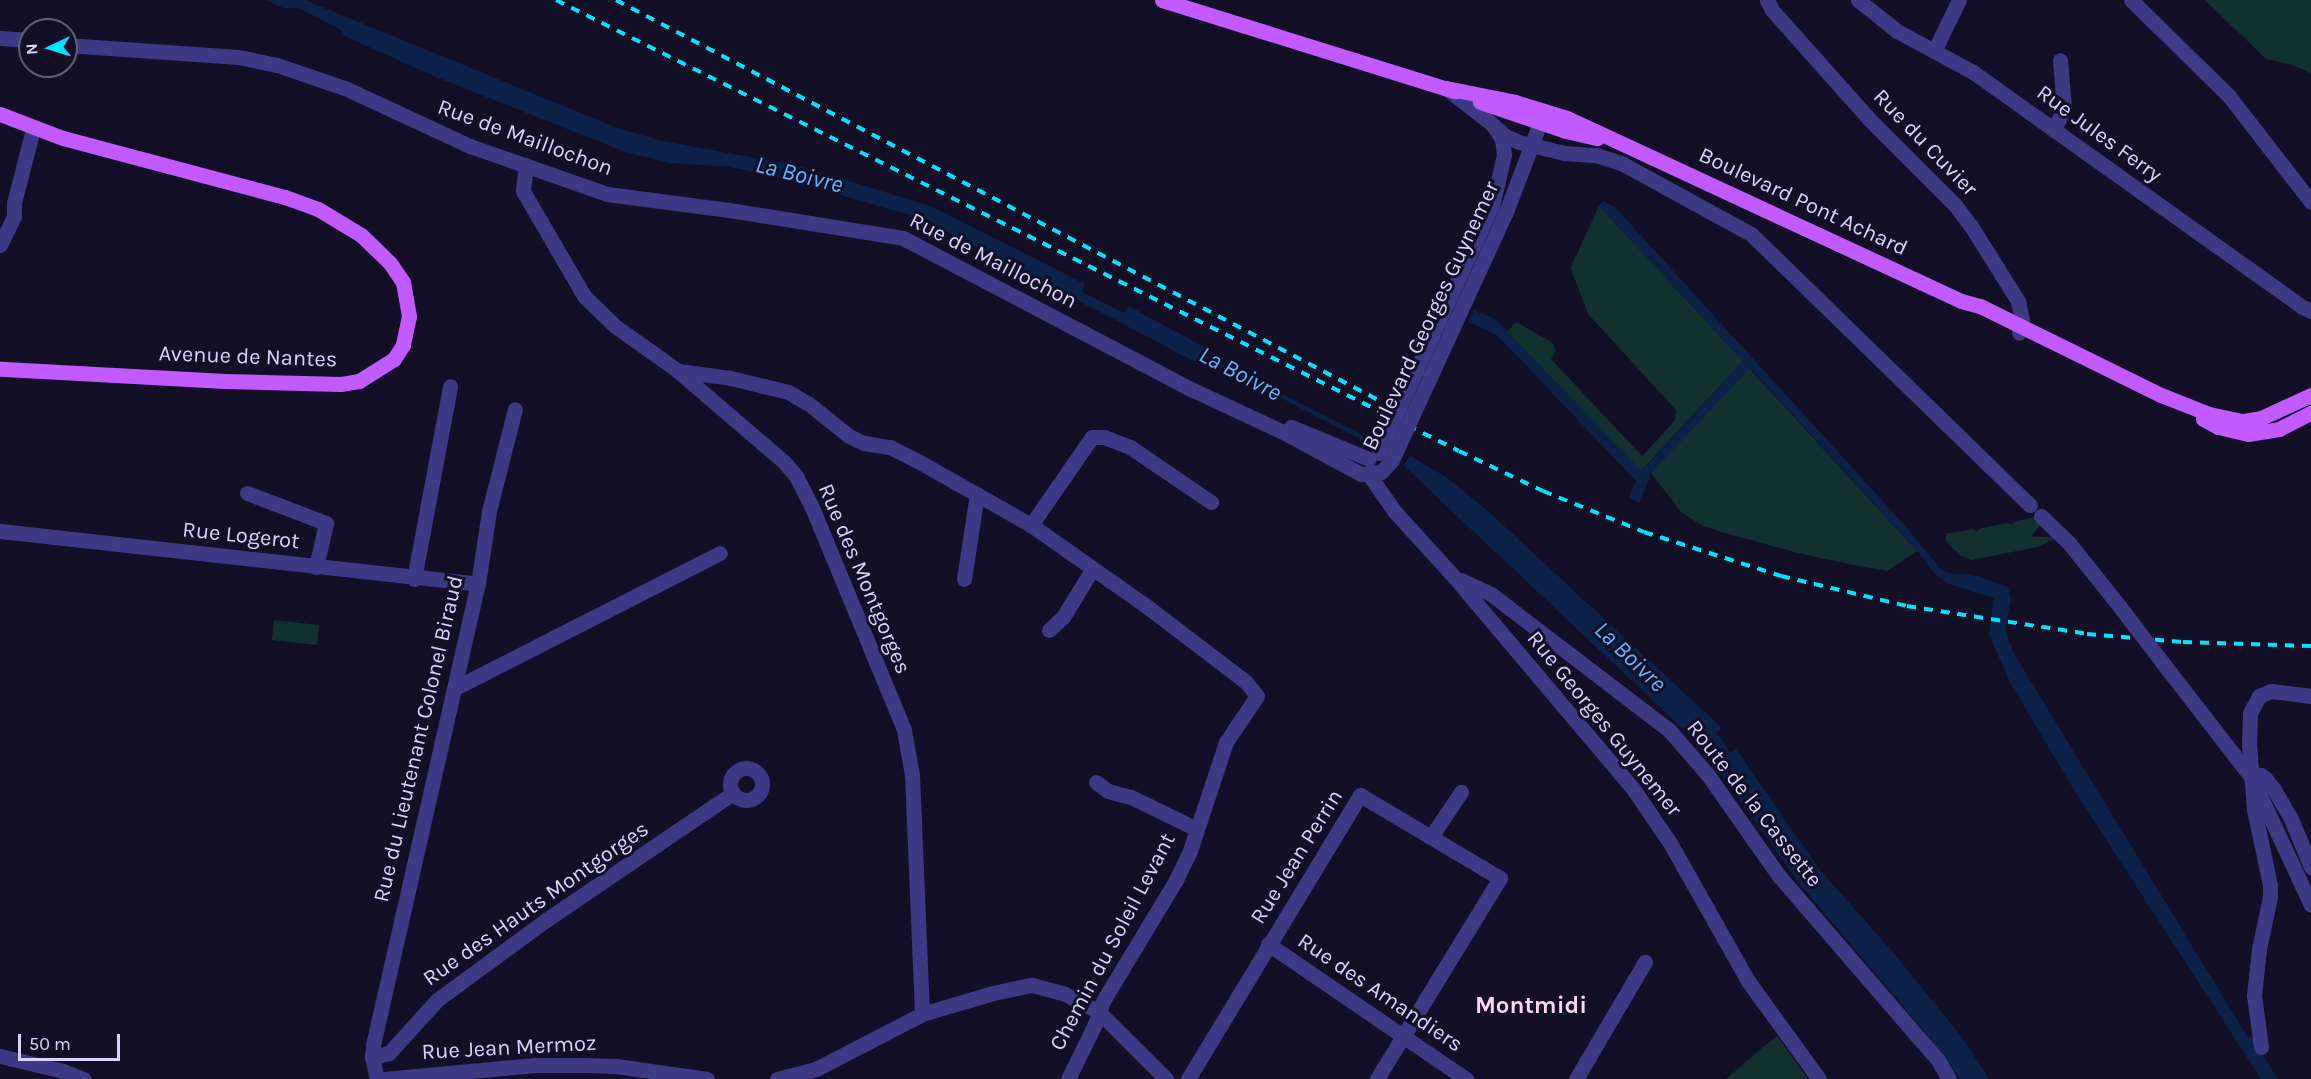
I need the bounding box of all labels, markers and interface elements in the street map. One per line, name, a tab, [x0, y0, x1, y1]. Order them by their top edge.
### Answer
north arrow	[18, 18, 78, 78]
text: N	[22, 43, 41, 56]
street label: Rue Jules Ferry	[2031, 80, 2167, 188]
street label: Rue du Cuvier	[1867, 84, 1983, 202]
street label: Rue de Maillochon	[434, 94, 616, 182]
street label: Boulevard Pont Achard	[1694, 142, 1912, 262]
water label: La Boivre	[752, 150, 846, 200]
street label: Boulevard Georges Guynemer	[1357, 177, 1505, 455]
street label: Rue de Maillochon	[905, 207, 1081, 315]
water label: La Boivre	[1194, 340, 1286, 408]
street label: Avenue de Nantes	[158, 341, 338, 373]
street label: Rue des Montgorges	[812, 480, 916, 678]
street label: Rue Logerot	[181, 517, 301, 555]
street label: Rue du Lieutenant Colonel Biraud	[369, 573, 469, 905]
water label: La Boivre	[1588, 616, 1672, 698]
street label: Rue Georges Guynemer	[1521, 626, 1687, 822]
street label: Route de la Cassette	[1681, 715, 1827, 893]
street label: Rue Jean Perrin	[1245, 785, 1349, 929]
street label: Rue des Hauts Montgorges	[418, 816, 654, 992]
street label: Chemin du Soleil Levant	[1044, 829, 1182, 1055]
street label: Rue des Amandiers	[1292, 928, 1468, 1058]
district label: Montmidi	[1475, 992, 1587, 1020]
scale bar	[21, 1022, 123, 1060]
street label: Rue Jean Mermoz	[421, 1030, 597, 1066]
text: 50 m	[29, 1033, 71, 1055]

